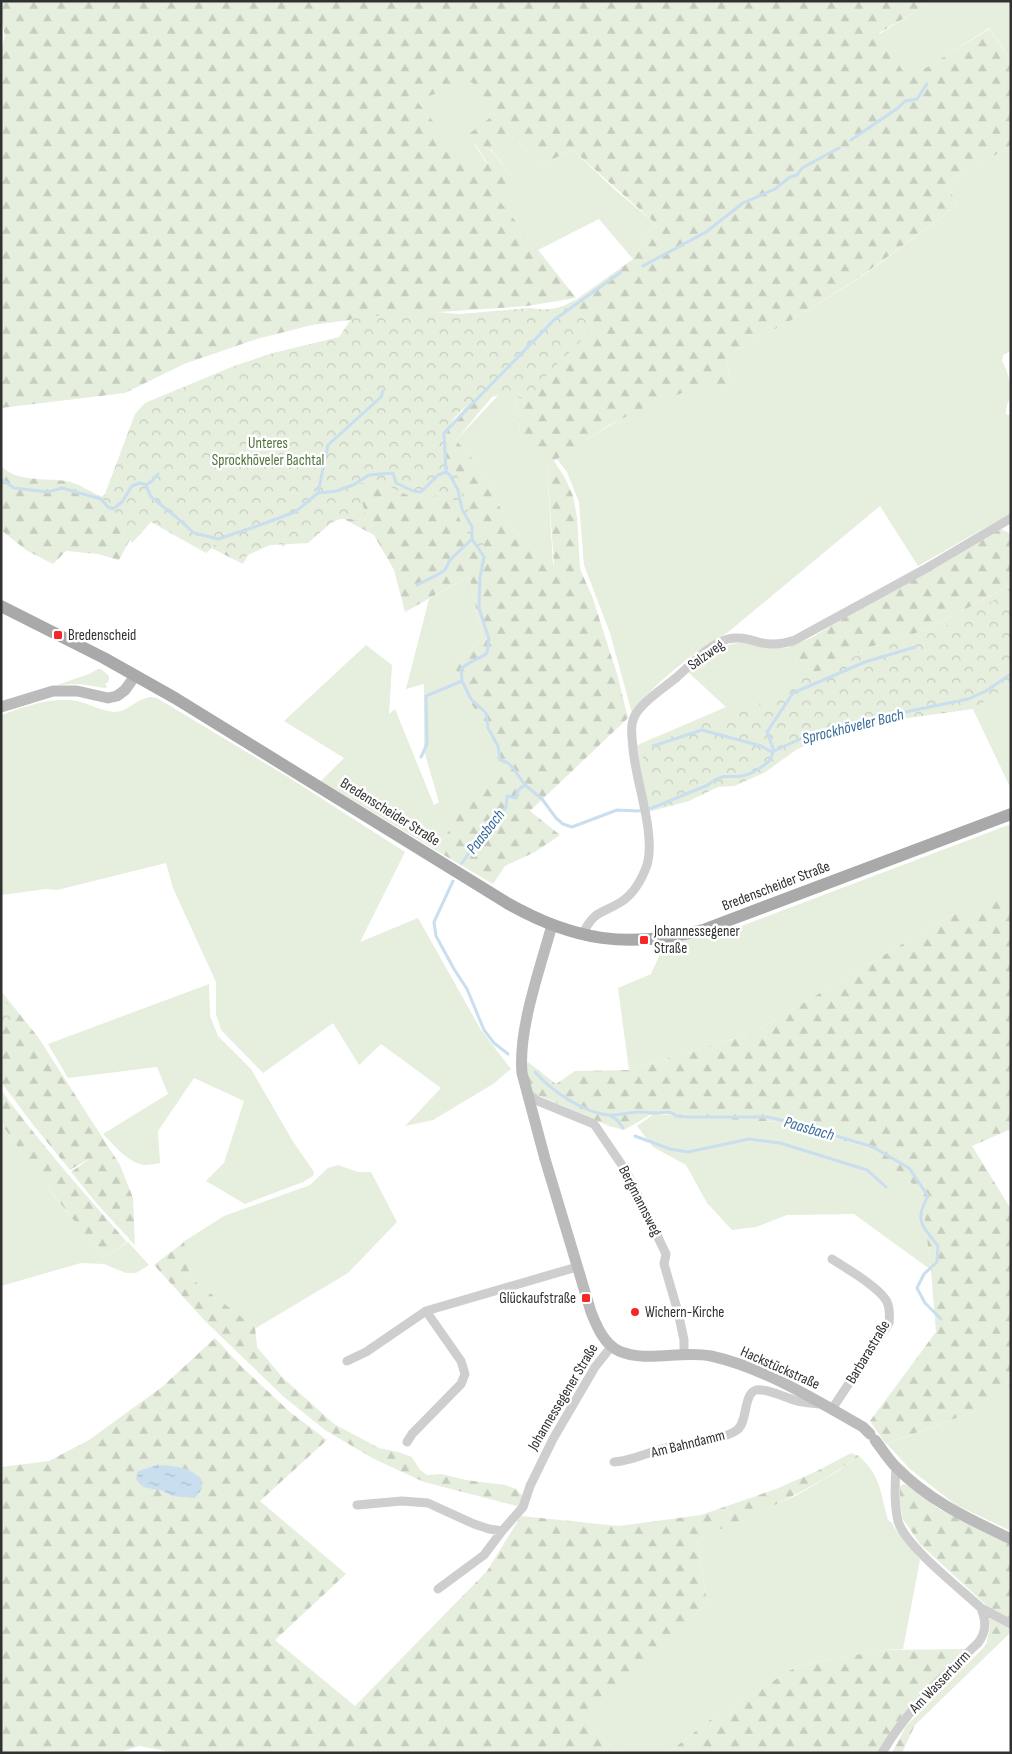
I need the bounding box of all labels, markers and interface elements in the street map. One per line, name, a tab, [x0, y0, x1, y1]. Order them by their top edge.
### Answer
park label: Unteres Sprockhöveler Bachtal	[212, 434, 324, 470]
place label: Bredenscheid	[68, 626, 136, 645]
marker: Bredenscheid	[52, 629, 64, 641]
street label: Salzweg	[684, 635, 728, 675]
water label: Sprockhöveler Bach	[800, 705, 906, 749]
street label: Bredenscheider Straße	[337, 774, 443, 850]
water label: Paasbach	[463, 806, 509, 858]
street label: Bredenscheider Straße	[719, 857, 833, 915]
place label: Johannessegener Straße	[653, 922, 740, 958]
marker: Johannessegener Straße	[638, 934, 650, 946]
water label: Paasbach	[782, 1113, 836, 1145]
street label: Bergmannsweg	[614, 1163, 666, 1239]
place label: Glückaufstraße	[499, 1289, 576, 1308]
marker: Glückaufstraße	[580, 1292, 592, 1304]
place label: Wichern-Kirche	[645, 1303, 724, 1322]
marker: Wichern-Kirche	[629, 1306, 641, 1318]
street label: Barbarastraße	[842, 1317, 894, 1387]
street label: Johannessegener Straße	[523, 1340, 602, 1455]
street label: Hackstückstraße	[737, 1342, 823, 1394]
street label: Am Bahndamm	[648, 1426, 727, 1463]
street label: Am Wasserturm	[905, 1647, 975, 1718]

